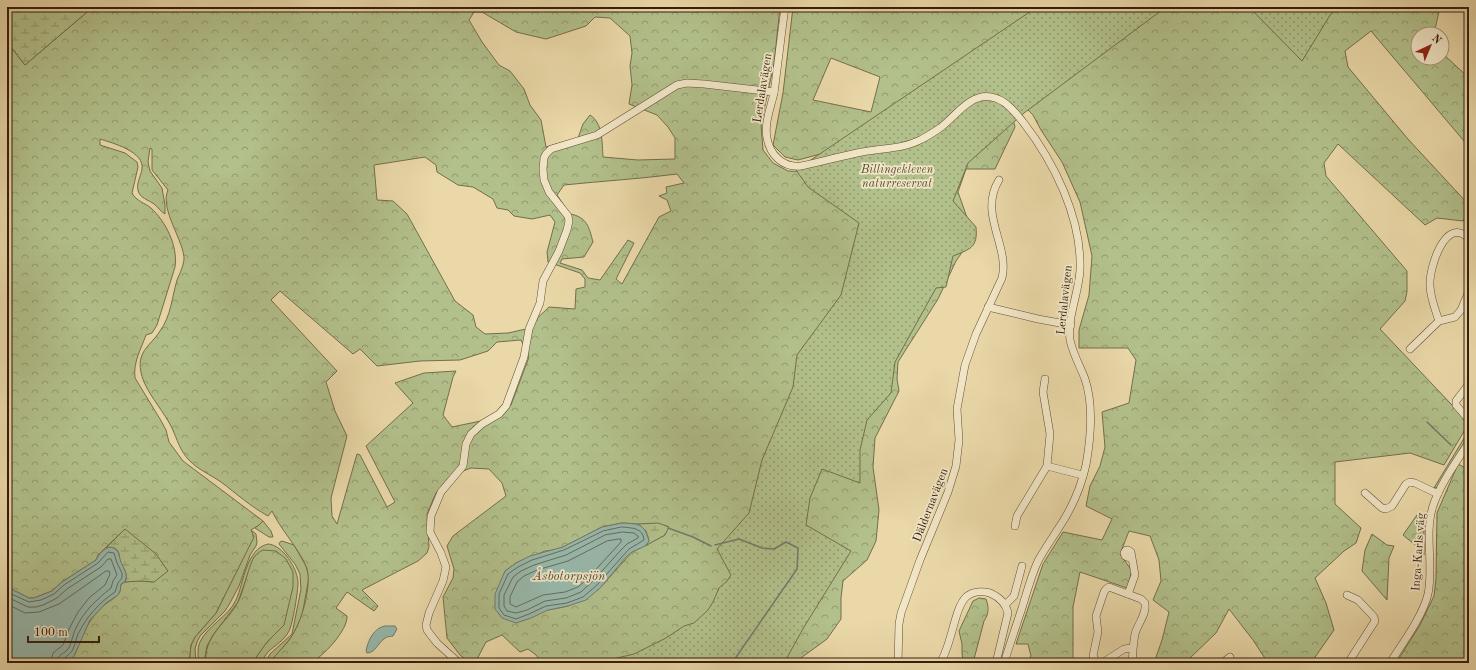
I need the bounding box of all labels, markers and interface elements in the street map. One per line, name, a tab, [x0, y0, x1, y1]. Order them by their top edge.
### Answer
north arrow	[1410, 26, 1450, 66]
text: N	[1429, 33, 1443, 47]
street label: Lerdalavägen	[752, 52, 774, 124]
park label: Billingekleven naturreservat	[860, 164, 933, 190]
street label: Lerdalavägen	[1055, 264, 1075, 336]
street label: Däldernavägen	[911, 466, 951, 544]
street label: Inga-Karls väg	[1410, 512, 1428, 592]
water label: Åsbotorpsjön	[531, 567, 606, 583]
scale bar	[28, 618, 99, 644]
text: 100 m	[34, 627, 68, 639]

